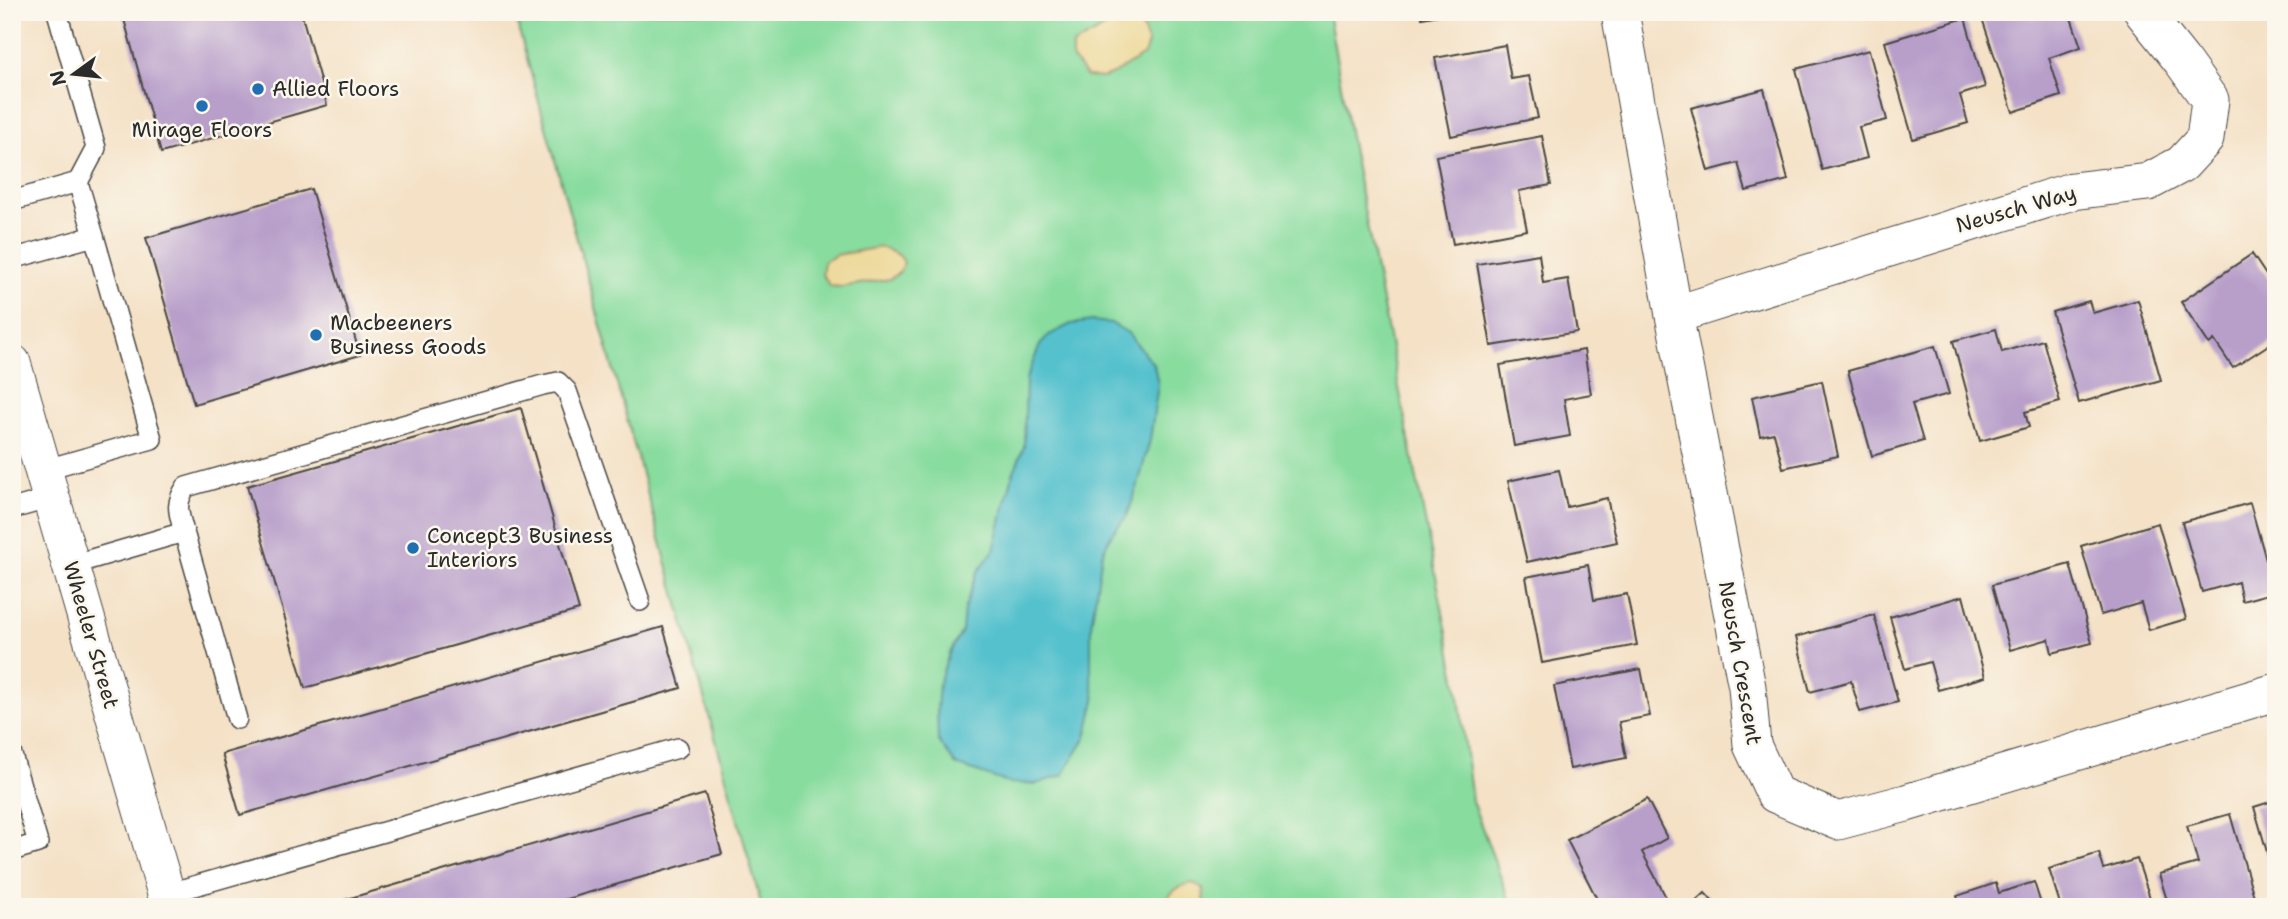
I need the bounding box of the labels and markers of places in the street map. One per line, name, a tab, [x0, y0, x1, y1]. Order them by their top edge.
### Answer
place label: Allied Floors	[272, 75, 399, 103]
marker: Allied Floors	[250, 81, 266, 97]
marker: Mirage Floors	[194, 98, 210, 114]
place label: Mirage Floors	[132, 116, 272, 144]
place label: Macbeeners Business Goods	[330, 309, 487, 361]
marker: Macbeeners Business Goods	[308, 327, 324, 343]
place label: Concept3 Business Interiors	[427, 522, 613, 574]
marker: Concept3 Business Interiors	[405, 540, 421, 556]

